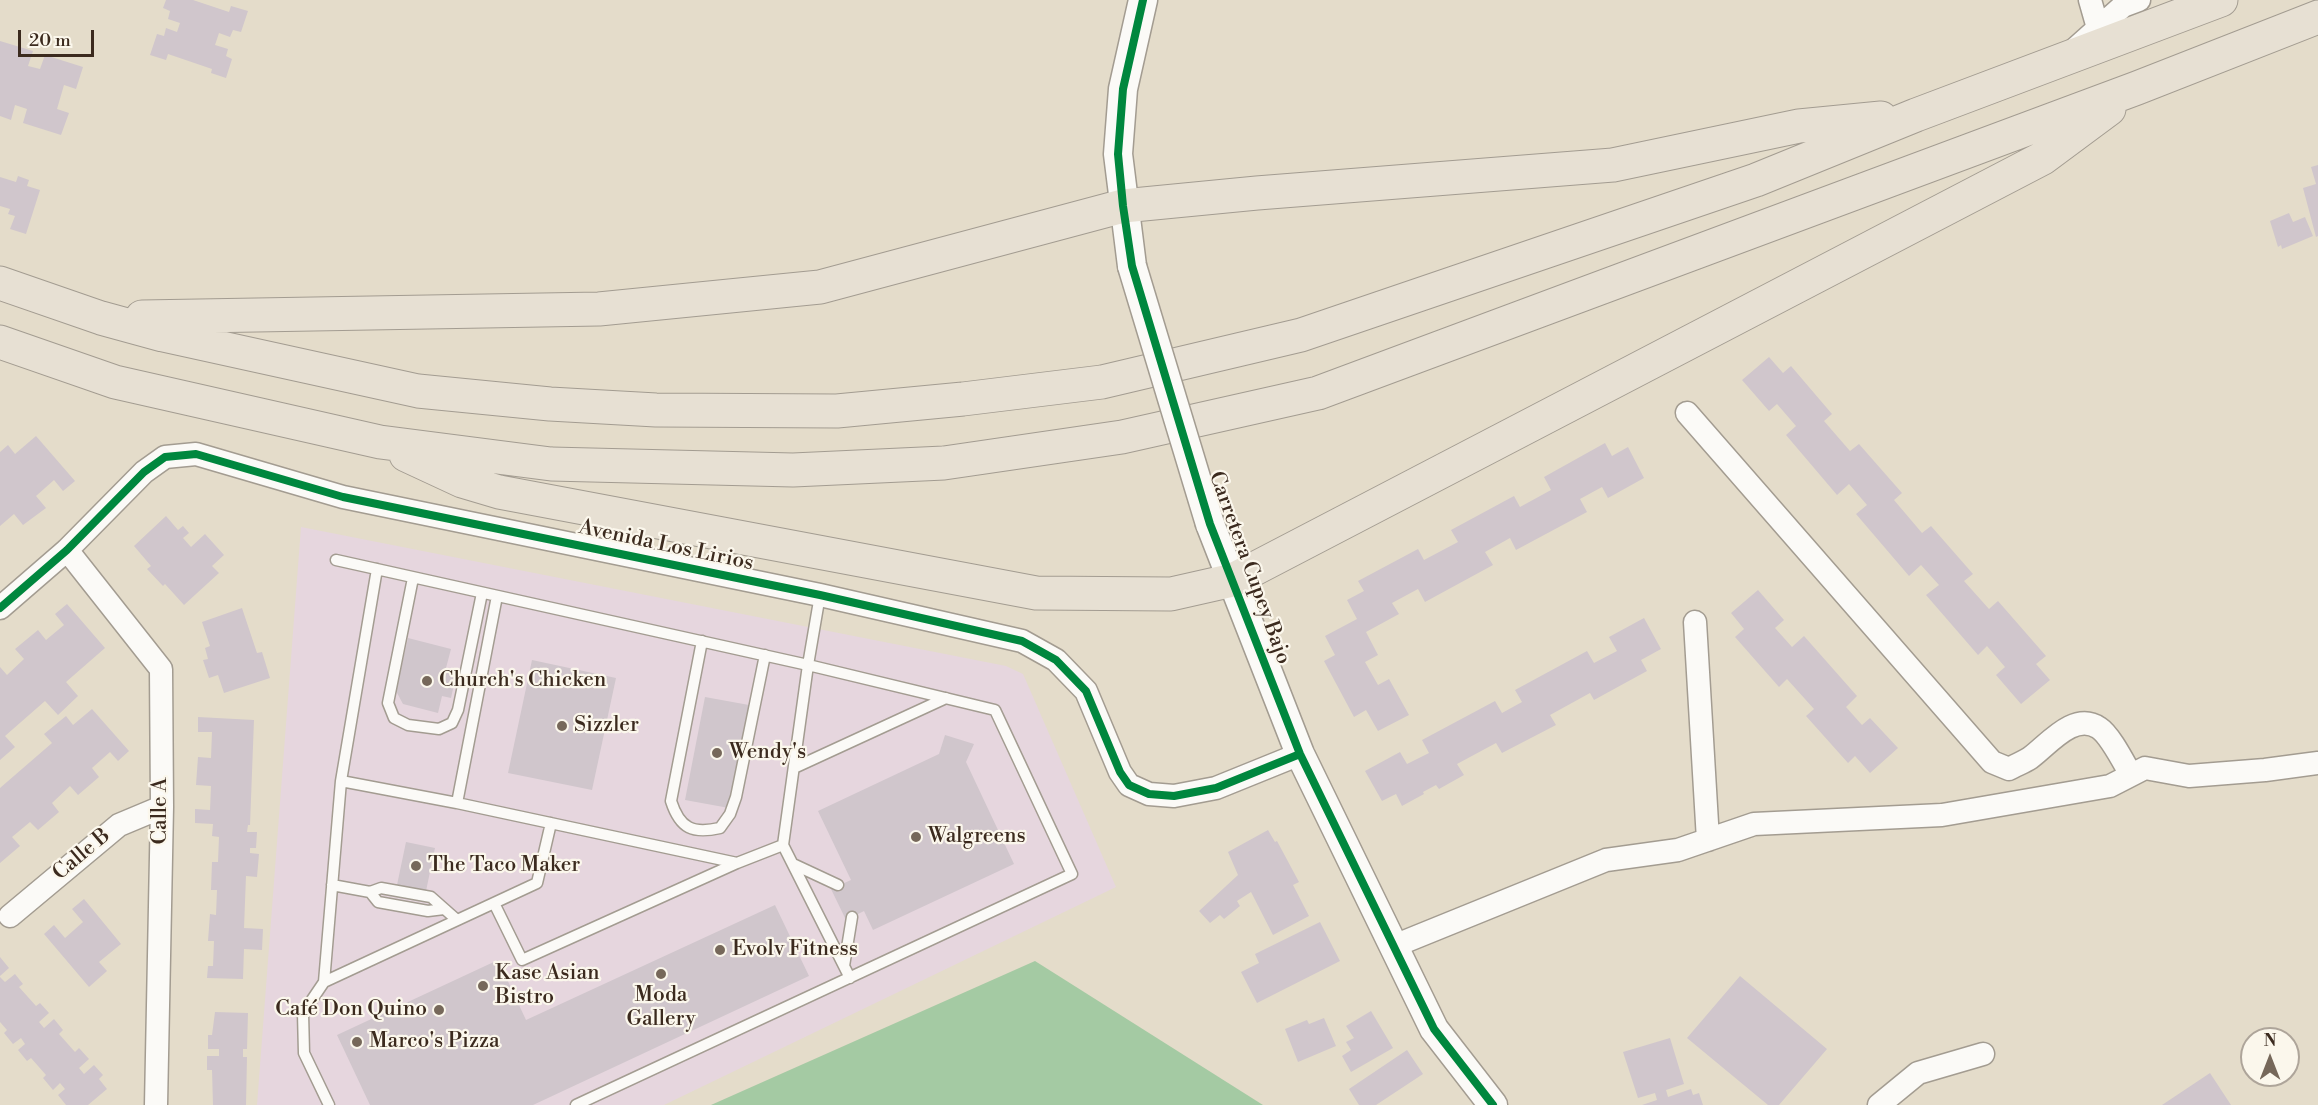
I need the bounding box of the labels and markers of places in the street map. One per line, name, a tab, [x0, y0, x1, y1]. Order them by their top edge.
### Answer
place label: Church's Chicken	[439, 668, 606, 694]
marker: Church's Chicken	[420, 674, 434, 688]
place label: Sizzler	[574, 713, 639, 739]
marker: Sizzler	[555, 719, 569, 733]
place label: Wendy's	[729, 740, 806, 766]
marker: Wendy's	[710, 746, 724, 760]
place label: Walgreens	[928, 824, 1026, 850]
marker: Walgreens	[909, 830, 923, 844]
place label: The Taco Maker	[428, 853, 580, 879]
marker: The Taco Maker	[409, 859, 423, 873]
place label: Evolv Fitness	[732, 937, 858, 963]
marker: Evolv Fitness	[713, 943, 727, 957]
place label: Kase Asian Bistro	[495, 961, 600, 1011]
marker: Moda Gallery	[654, 967, 668, 981]
marker: Kase Asian Bistro	[476, 979, 490, 993]
place label: Moda Gallery	[626, 983, 696, 1033]
place label: Café Don Quino	[275, 997, 427, 1023]
marker: Café Don Quino	[432, 1003, 446, 1017]
place label: Marco's Pizza	[369, 1029, 500, 1055]
marker: Marco's Pizza	[350, 1035, 364, 1049]

